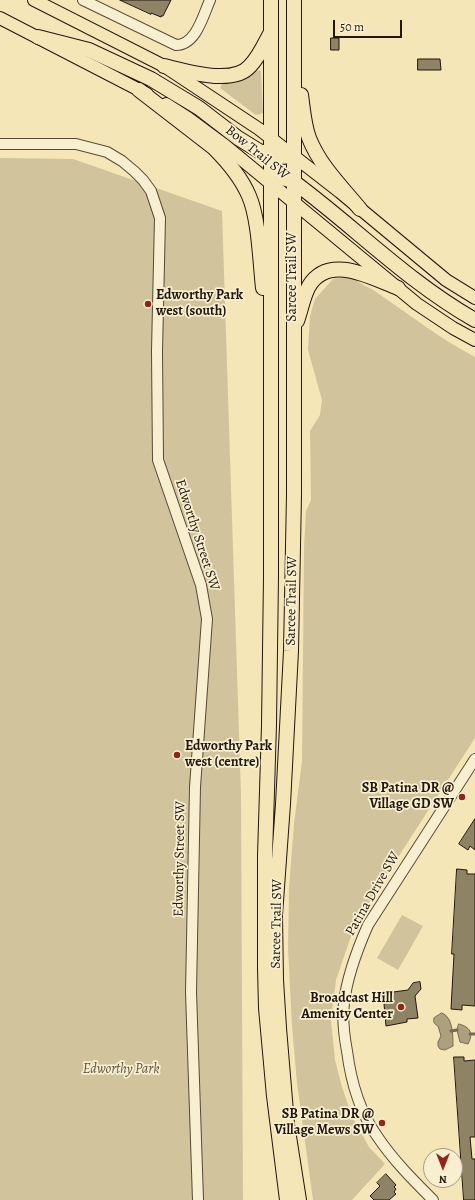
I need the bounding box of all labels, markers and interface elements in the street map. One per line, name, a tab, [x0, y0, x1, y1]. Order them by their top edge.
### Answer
scale bar	[335, 12, 404, 38]
text: 50 m	[340, 19, 364, 35]
street label: Bow Trail SW	[222, 122, 292, 184]
street label: Sarcee Trail SW	[285, 232, 301, 322]
place label: Edworthy Park west (south)	[156, 288, 243, 320]
marker: Edworthy Park west (south)	[143, 299, 153, 309]
street label: Edworthy Street SW	[171, 477, 223, 593]
street label: Sarcee Trail SW	[283, 556, 301, 646]
place label: Edworthy Park west (centre)	[185, 739, 272, 772]
marker: Edworthy Park west (centre)	[172, 750, 182, 760]
place label: SB Patina DR @ Village GD SW	[362, 781, 454, 814]
marker: SB Patina DR @ Village GD SW	[457, 792, 467, 802]
street label: Edworthy Street SW	[171, 801, 189, 917]
street label: Patina Drive SW	[342, 849, 404, 939]
street label: Sarcee Trail SW	[268, 879, 286, 969]
place label: Broadcast Hill Amenity Center	[301, 991, 393, 1024]
marker: Broadcast Hill Amenity Center	[396, 1002, 406, 1012]
park label: Edworthy Park	[83, 1062, 159, 1078]
place label: SB Patina DR @ Village Mews SW	[274, 1107, 374, 1140]
marker: SB Patina DR @ Village Mews SW	[377, 1118, 387, 1128]
north arrow	[423, 1148, 463, 1188]
text: N	[439, 1172, 447, 1187]

